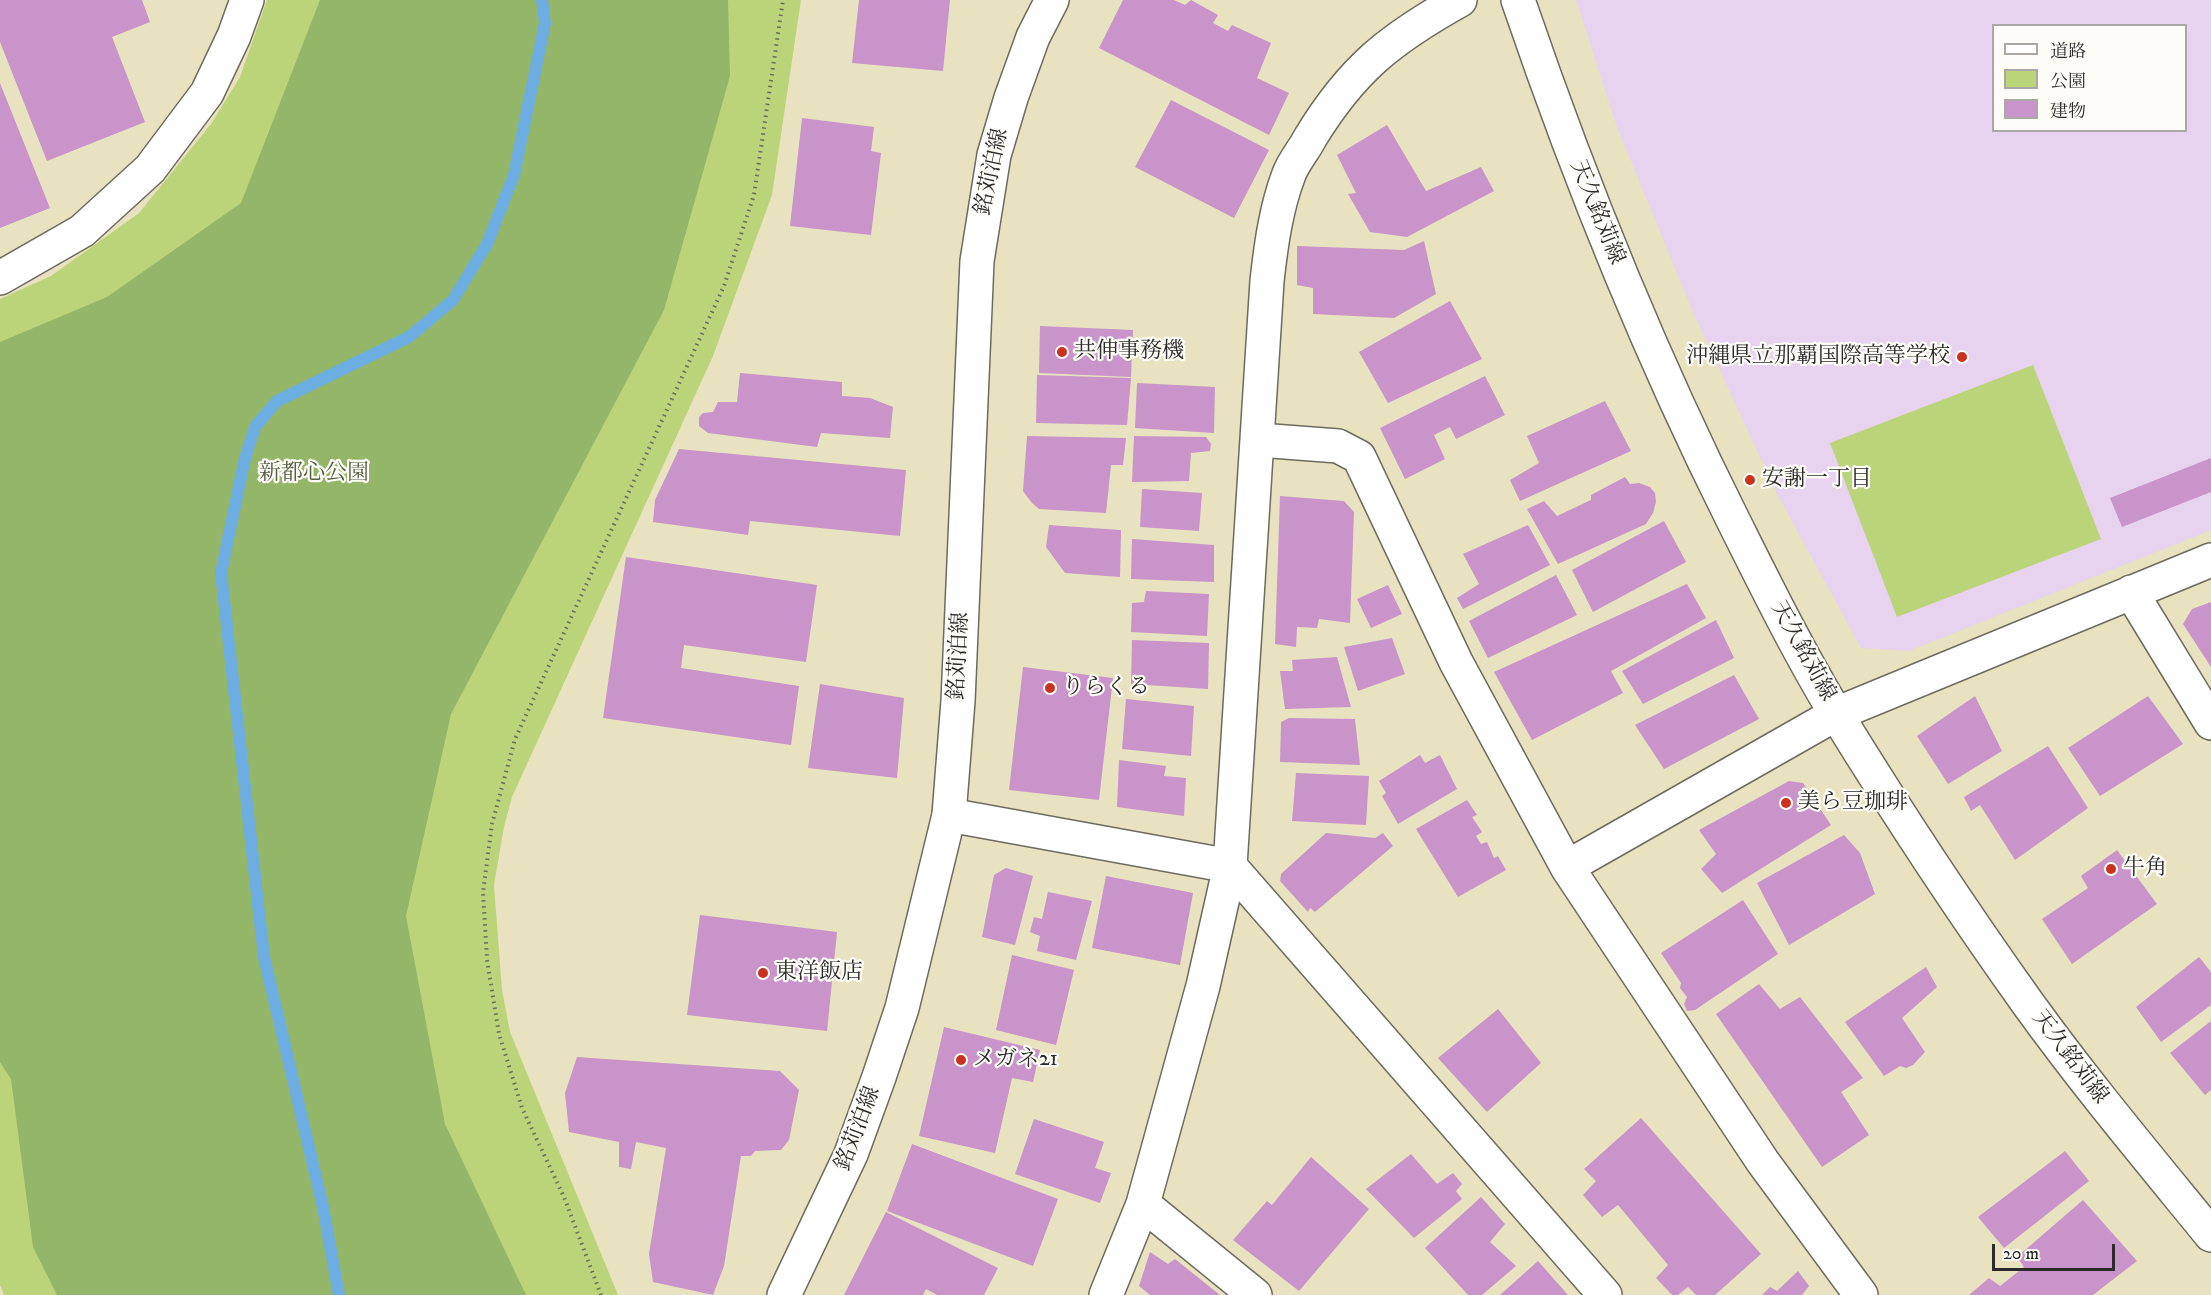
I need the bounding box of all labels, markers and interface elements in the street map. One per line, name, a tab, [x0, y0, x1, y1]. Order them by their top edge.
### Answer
legend	[1992, 24, 2187, 132]
text: 道路	[2050, 41, 2086, 63]
text: 公園	[2050, 71, 2086, 93]
text: 建物	[2050, 101, 2086, 123]
street label: 銘苅泊線	[971, 126, 1015, 218]
street label: 天久銘苅線	[1563, 157, 1629, 269]
place label: 共伸事務機	[1074, 339, 1184, 365]
place label: 沖縄県立那覇国際高等学校	[1686, 344, 1950, 370]
marker: 共伸事務機	[1055, 345, 1069, 359]
marker: 沖縄県立那覇国際高等学校	[1955, 350, 1969, 364]
park label: 新都心公園	[259, 461, 369, 487]
place label: 安謝一丁目	[1762, 467, 1872, 493]
marker: 安謝一丁目	[1743, 473, 1757, 487]
street label: 天久銘苅線	[1764, 597, 1840, 707]
street label: 銘苅泊線	[945, 611, 975, 701]
place label: りらくる	[1062, 675, 1150, 701]
marker: りらくる	[1043, 681, 1057, 695]
place label: 美ら豆珈琲	[1798, 790, 1908, 816]
marker: 美ら豆珈琲	[1779, 796, 1793, 810]
place label: 牛角	[2123, 856, 2167, 882]
marker: 牛角	[2104, 862, 2118, 876]
place label: 東洋飯店	[775, 960, 863, 986]
marker: 東洋飯店	[756, 966, 770, 980]
street label: 天久銘苅線	[2025, 1006, 2113, 1110]
place label: メガネ21	[973, 1047, 1058, 1073]
marker: メガネ21	[954, 1053, 968, 1067]
street label: 銘苅泊線	[831, 1083, 887, 1175]
scale bar	[1995, 1232, 2118, 1270]
text: 20 m	[2003, 1243, 2039, 1265]

